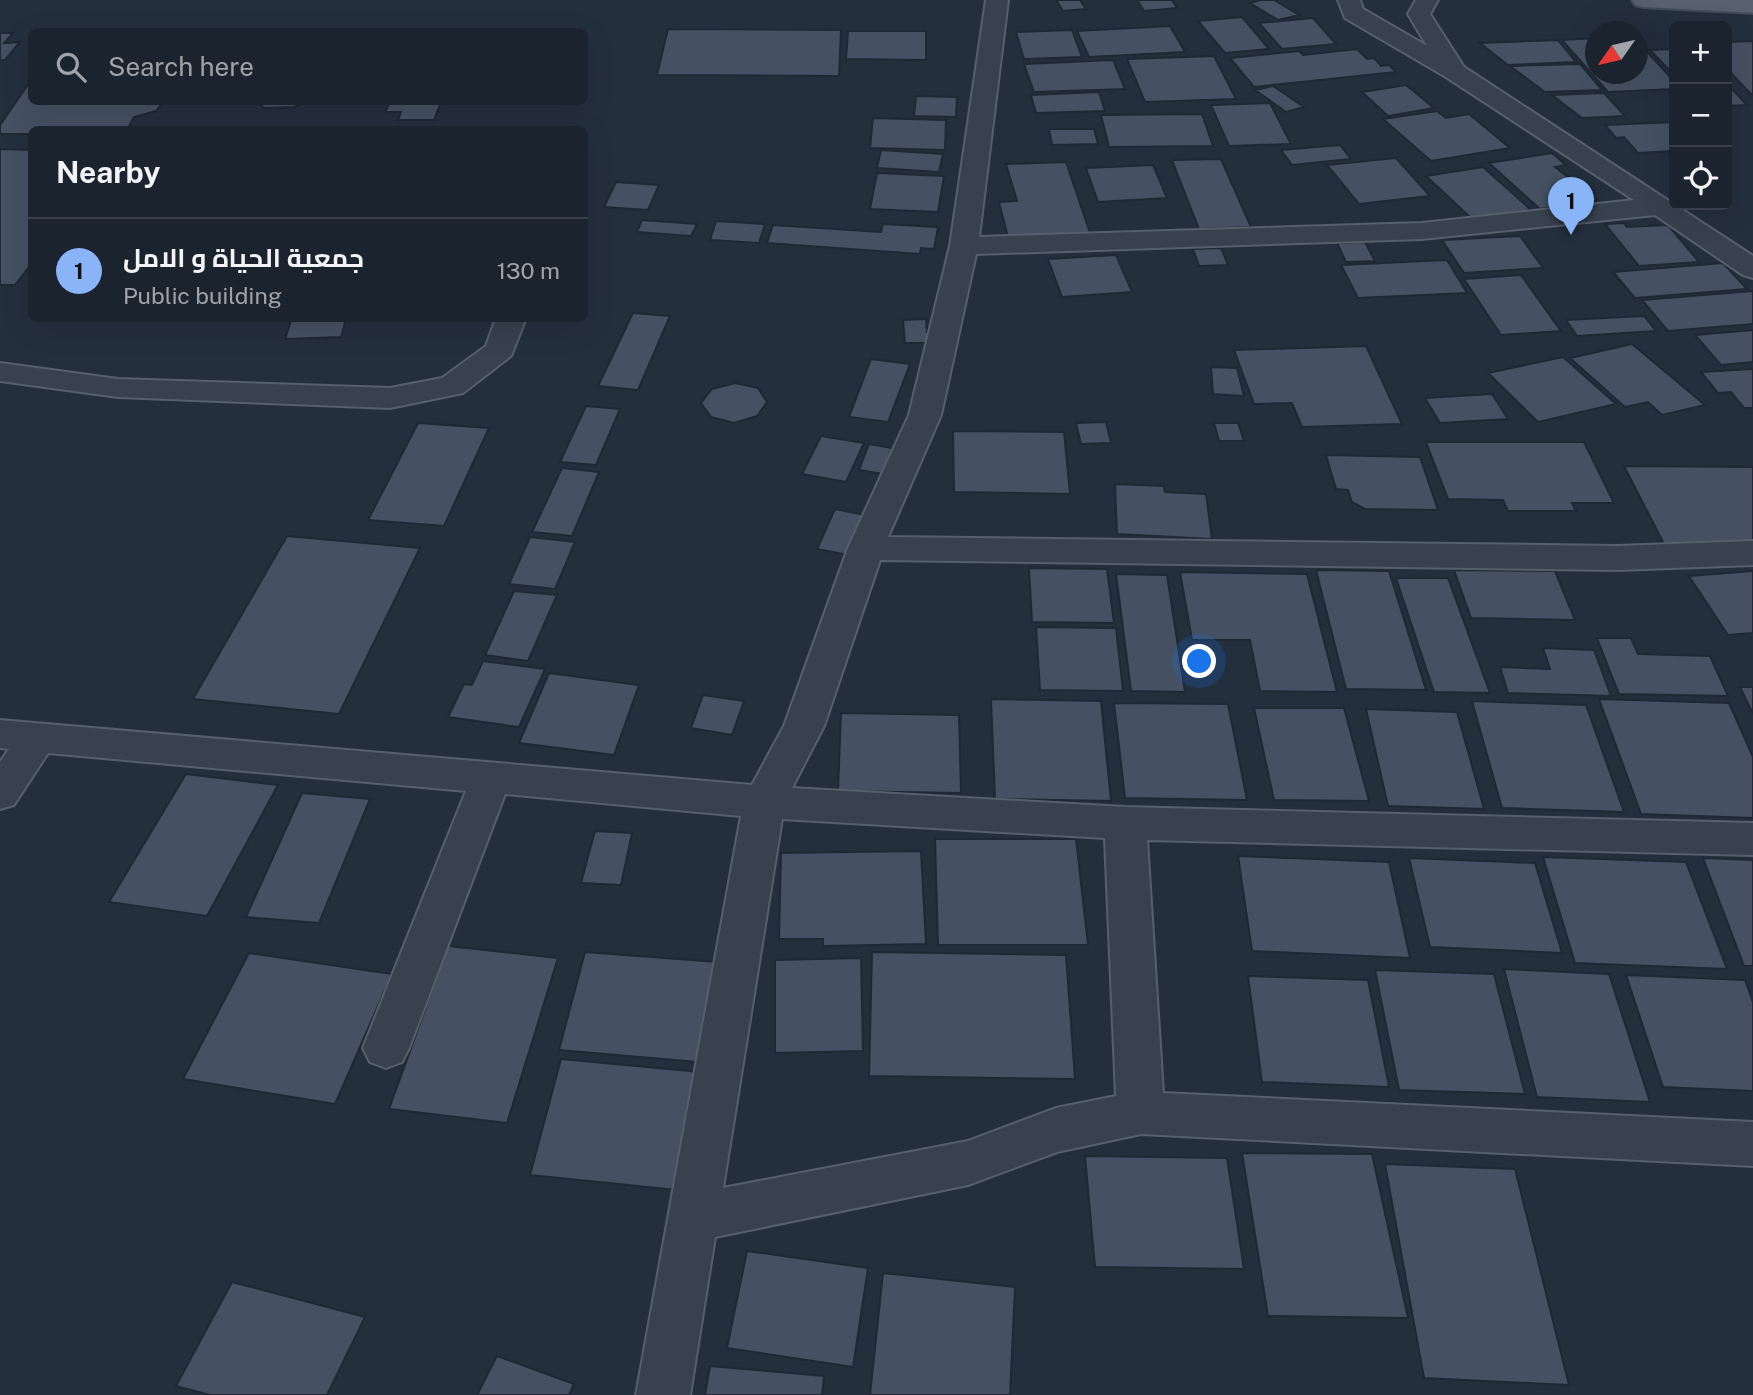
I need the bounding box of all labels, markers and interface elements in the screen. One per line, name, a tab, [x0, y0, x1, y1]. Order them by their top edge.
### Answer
north arrow	[1585, 21, 1648, 84]
map controls	[1669, 21, 1732, 210]
button: +	[1669, 21, 1732, 84]
search box	[28, 28, 588, 105]
icon: search	[52, 48, 90, 86]
text: Search here	[108, 51, 254, 82]
button: −	[1669, 84, 1732, 147]
button: locate	[1669, 147, 1732, 210]
text: Nearby	[56, 154, 160, 190]
pin: 1	[1548, 177, 1594, 235]
text: جمعية الحياة و الامل	[123, 242, 364, 273]
text: 1	[74, 257, 84, 284]
text: 130 m	[497, 257, 560, 284]
text: Public building	[123, 282, 282, 309]
your location	[1182, 644, 1216, 678]

